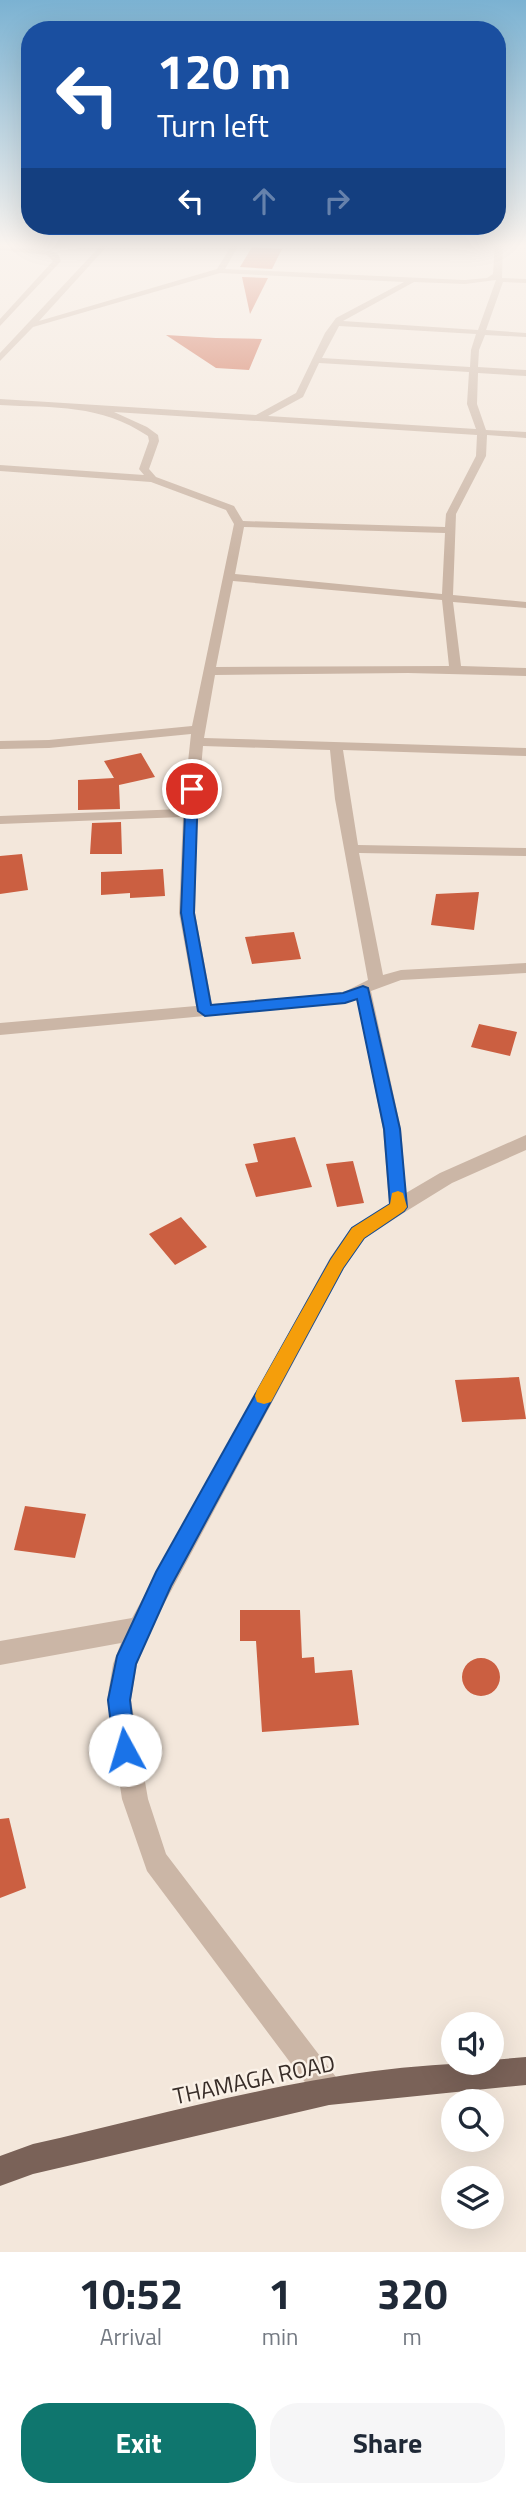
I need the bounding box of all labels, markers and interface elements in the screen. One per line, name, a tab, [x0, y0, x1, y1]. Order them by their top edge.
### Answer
text: 120 m	[157, 33, 291, 108]
icon: left	[42, 49, 133, 140]
text: Turn left	[157, 101, 269, 149]
icon: left	[172, 182, 210, 220]
icon: ahead	[245, 182, 283, 220]
icon: right	[318, 182, 356, 220]
pin	[162, 759, 222, 819]
icon: arrive	[173, 770, 211, 808]
position arrow	[88, 1713, 162, 1787]
map controls	[441, 2012, 504, 2229]
button: sound	[441, 2012, 504, 2075]
street label: THAMAGA ROAD	[170, 2045, 338, 2113]
button: search	[441, 2089, 504, 2152]
button: layers	[441, 2166, 504, 2229]
text: 10:52	[78, 2261, 183, 2325]
text: 1	[268, 2261, 292, 2325]
text: 320	[377, 2261, 447, 2325]
text: Arrival	[100, 2319, 162, 2354]
text: min	[262, 2319, 298, 2354]
text: m	[403, 2319, 422, 2354]
button: Exit	[21, 2403, 256, 2483]
button: Share	[270, 2403, 505, 2483]

